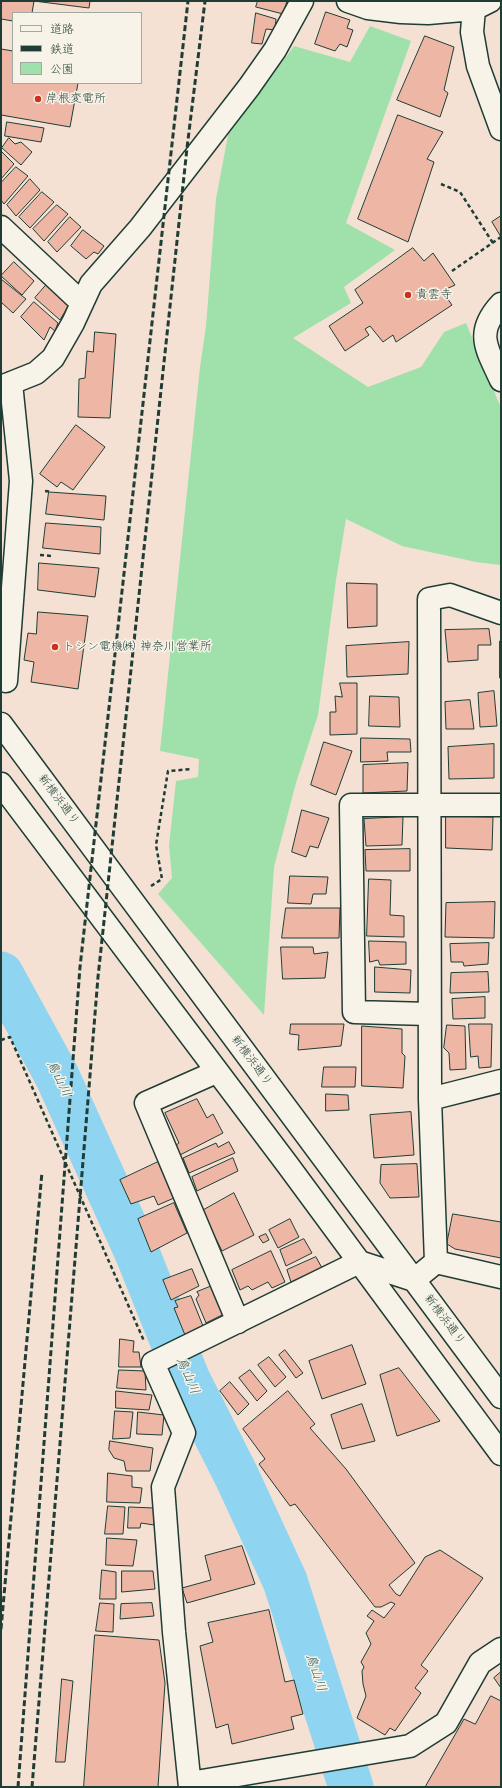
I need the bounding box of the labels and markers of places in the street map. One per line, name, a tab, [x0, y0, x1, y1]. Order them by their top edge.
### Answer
place label: 岸根変電所	[46, 92, 106, 106]
marker: 岸根変電所	[33, 94, 43, 104]
place label: 貴雲寺	[416, 288, 452, 302]
marker: 貴雲寺	[403, 290, 413, 300]
place label: トシン電機㈱ 神奈川営業所	[63, 640, 212, 654]
marker: トシン電機㈱ 神奈川営業所	[50, 642, 60, 652]

